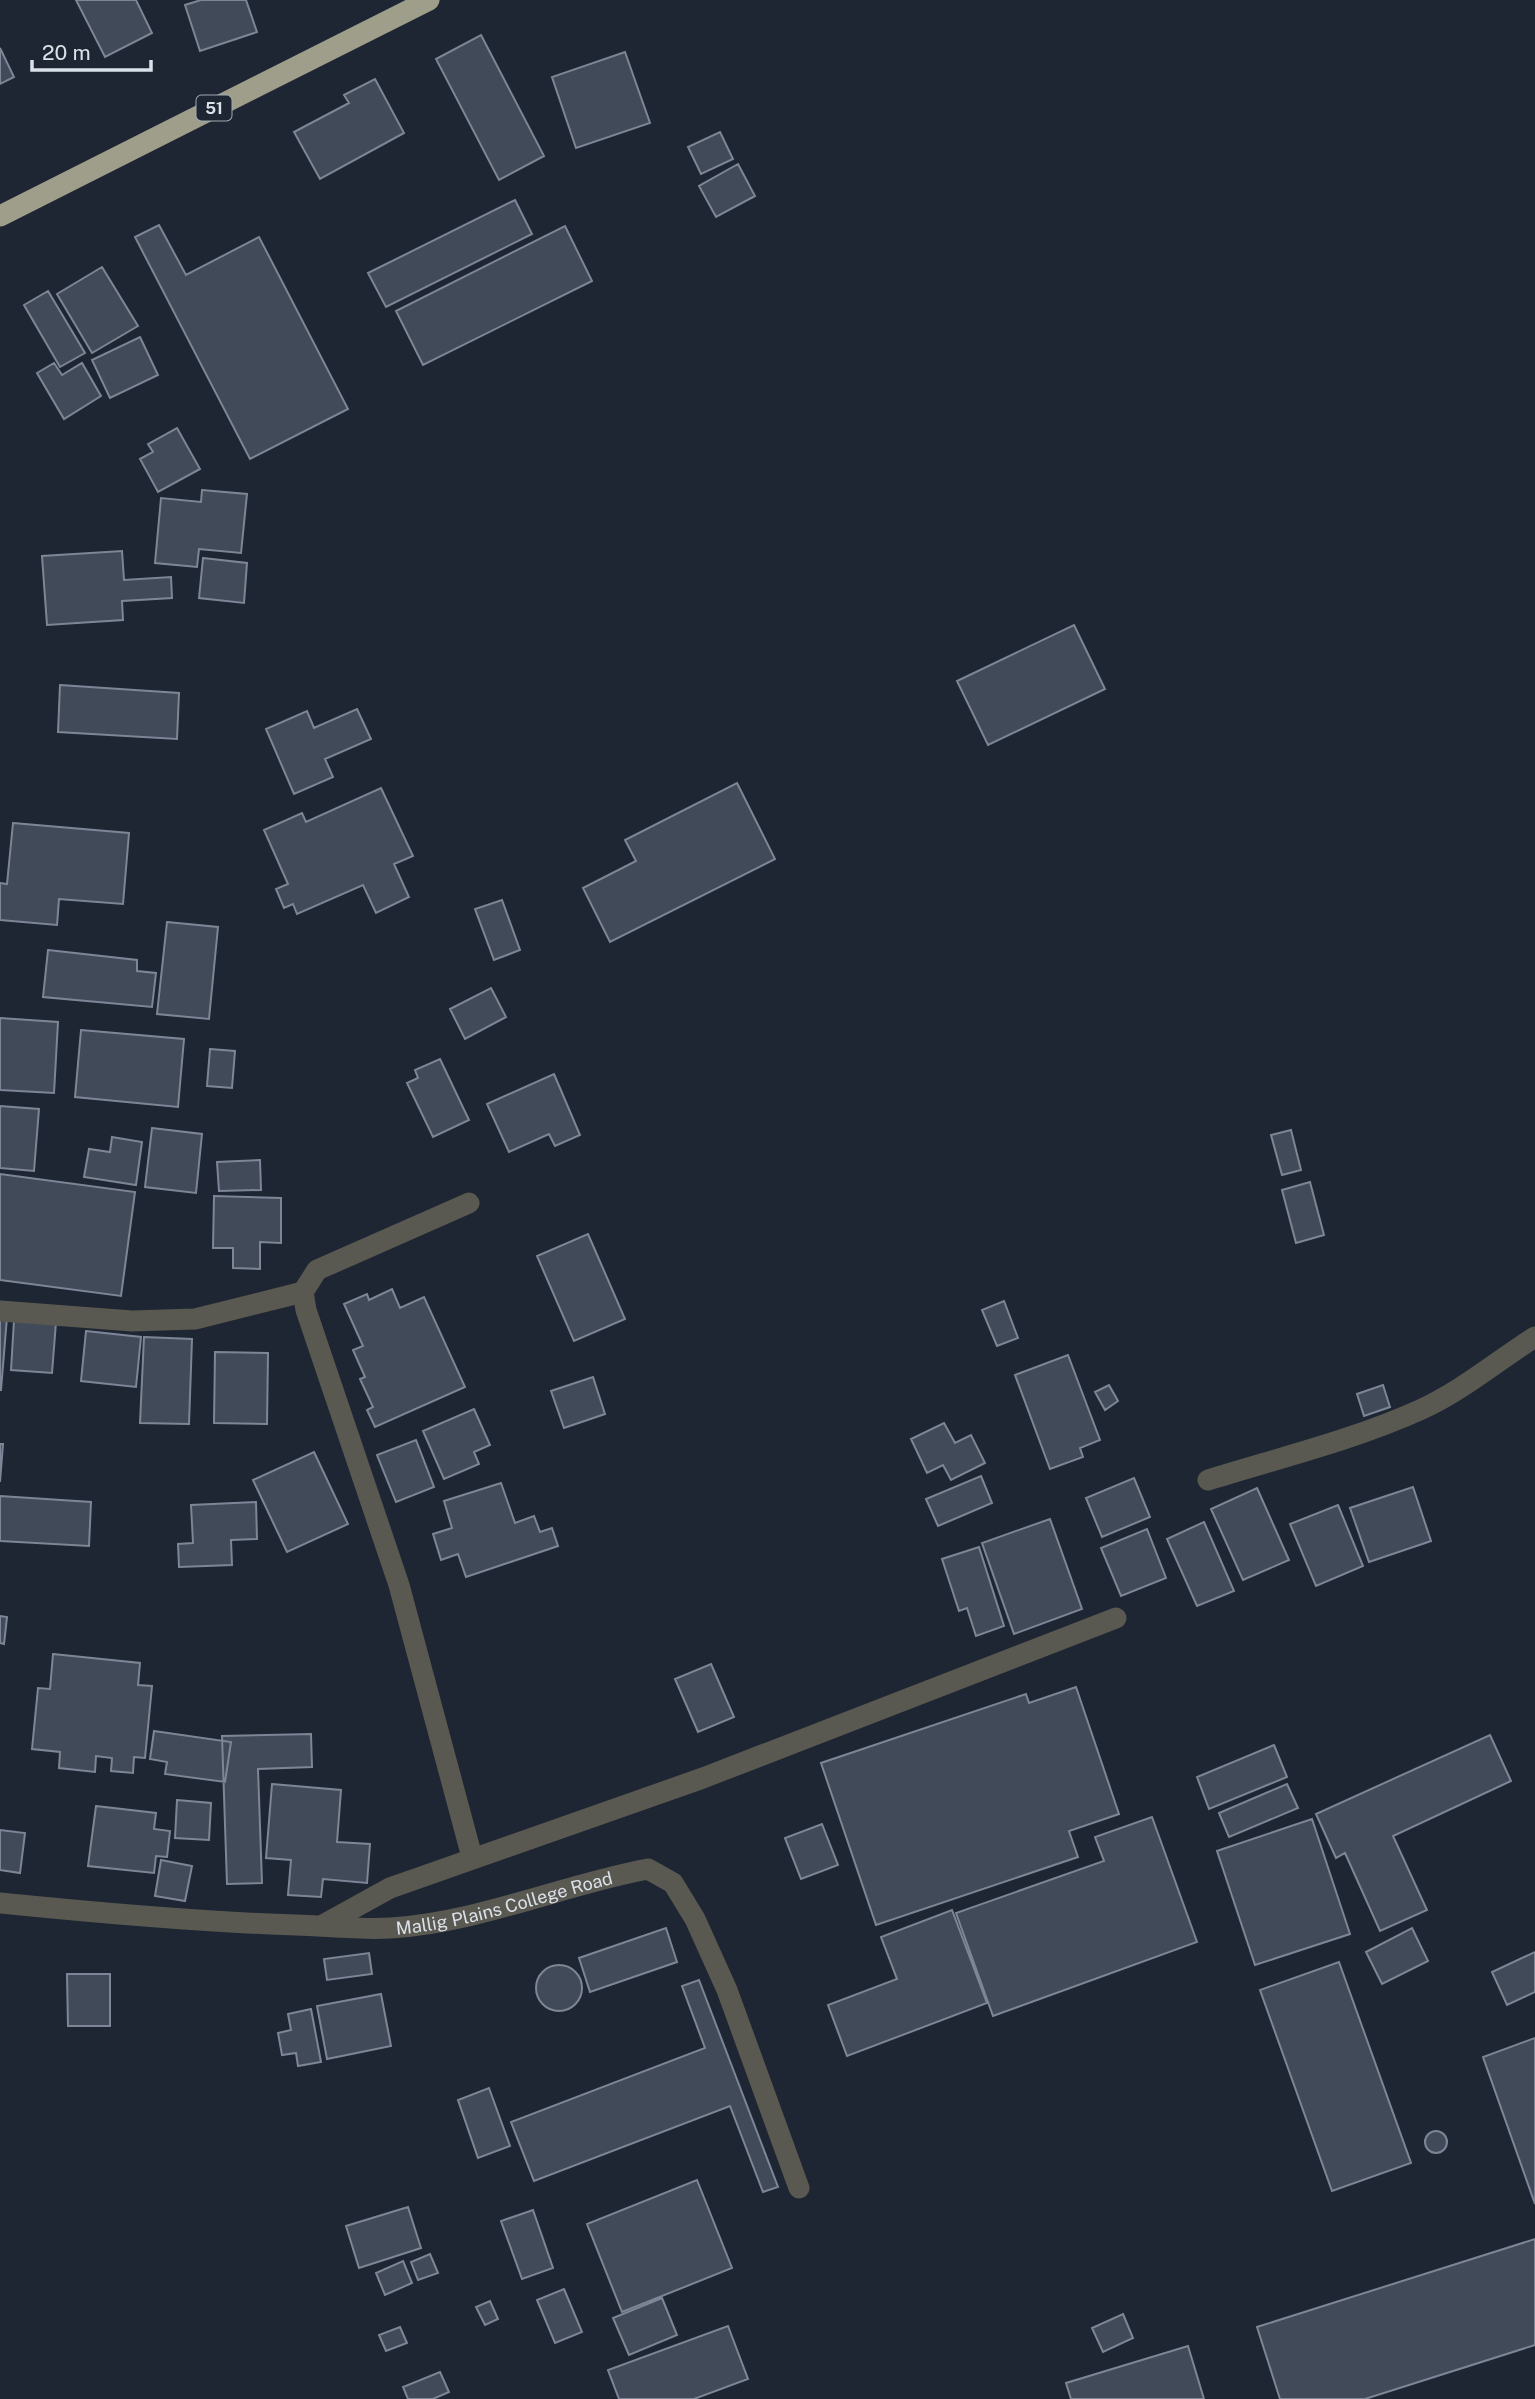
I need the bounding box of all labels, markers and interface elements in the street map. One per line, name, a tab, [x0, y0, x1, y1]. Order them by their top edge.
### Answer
scale bar	[32, 28, 150, 72]
text: 20 m	[42, 40, 91, 65]
road number: 51	[196, 96, 232, 120]
street label: Mallig Plains College Road	[395, 1867, 615, 1938]

